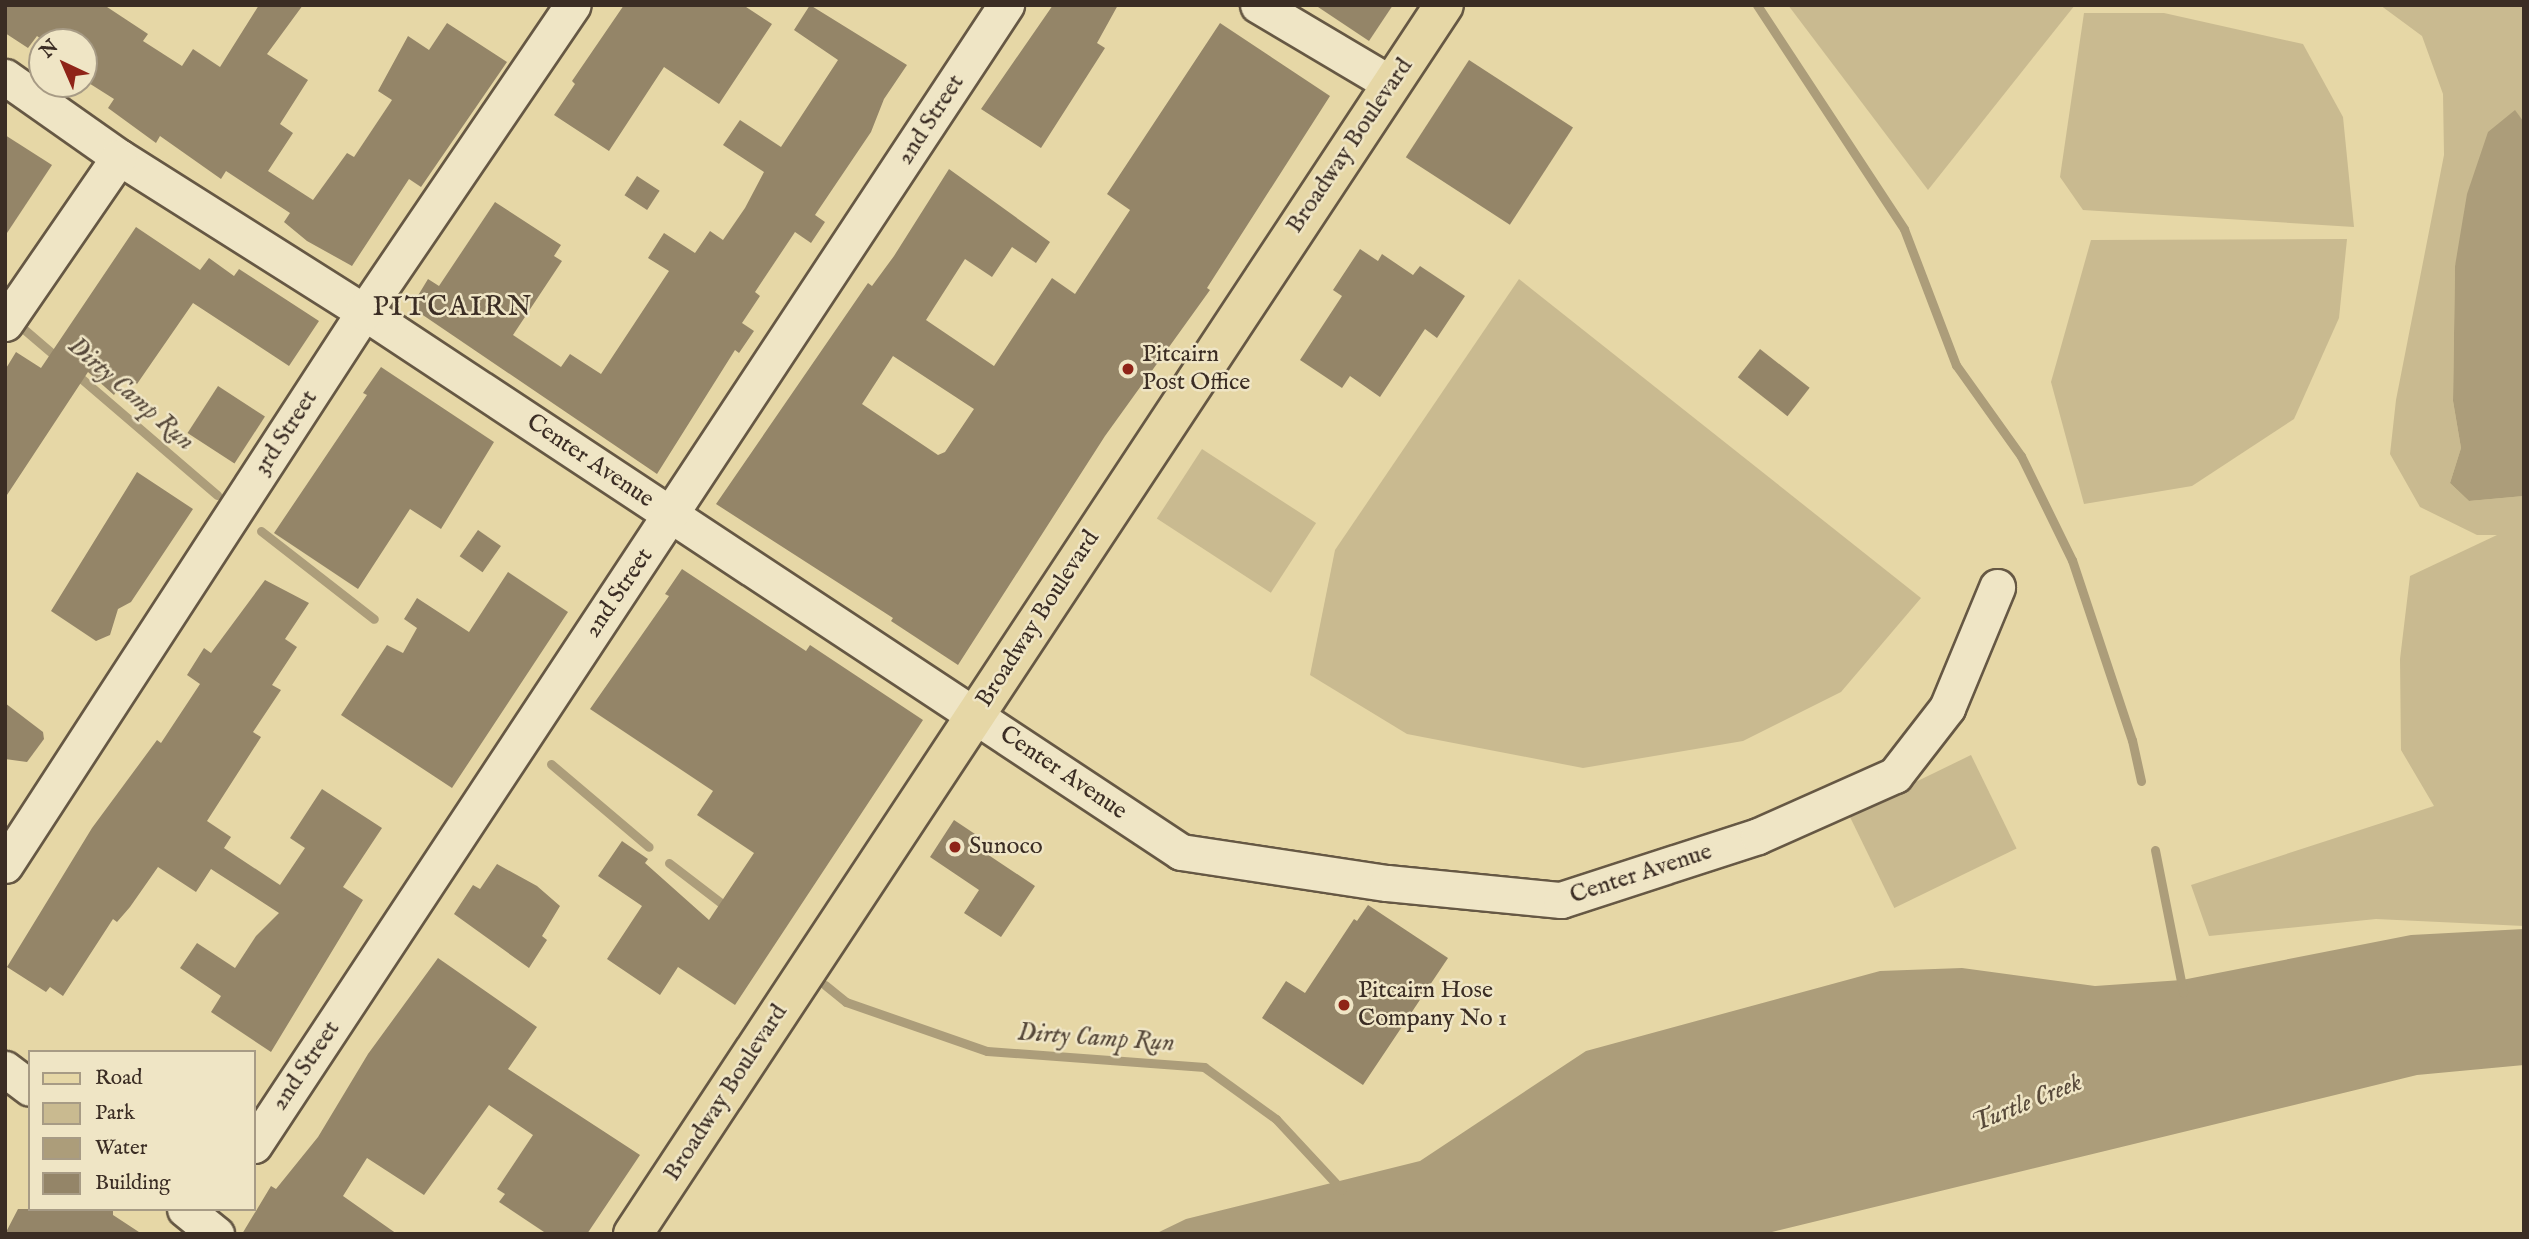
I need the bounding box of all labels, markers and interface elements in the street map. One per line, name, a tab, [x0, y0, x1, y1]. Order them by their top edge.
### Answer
north arrow	[28, 28, 98, 98]
text: N	[36, 35, 64, 64]
street label: Broadway Boulevard	[1281, 53, 1419, 239]
street label: 2nd Street	[891, 70, 971, 170]
district label: PITCAIRN	[374, 291, 532, 325]
water label: Dirty Camp Run	[61, 331, 201, 457]
place label: Pitcairn Post Office	[1142, 341, 1250, 397]
marker: Pitcairn Post Office	[1120, 361, 1136, 377]
street label: 3rd Street	[248, 385, 324, 481]
street label: Center Avenue	[521, 408, 659, 514]
street label: Broadway Boulevard	[970, 525, 1106, 713]
street label: 2nd Street	[579, 543, 659, 643]
street label: Center Avenue	[994, 720, 1132, 826]
place label: Sunoco	[969, 833, 1043, 861]
street label: Center Avenue	[1566, 838, 1716, 910]
marker: Sunoco	[947, 839, 963, 855]
place label: Pitcairn Hose Company No 1	[1358, 977, 1507, 1033]
marker: Pitcairn Hose Company No 1	[1336, 997, 1352, 1013]
street label: Broadway Boulevard	[658, 999, 794, 1187]
street label: 2nd Street	[266, 1016, 346, 1116]
water label: Dirty Camp Run	[1016, 1017, 1176, 1059]
legend	[28, 1050, 256, 1211]
text: Road	[95, 1065, 142, 1092]
water label: Turtle Creek	[1967, 1067, 2087, 1139]
text: Park	[95, 1100, 135, 1127]
text: Water	[95, 1135, 147, 1162]
text: Building	[95, 1170, 170, 1197]

